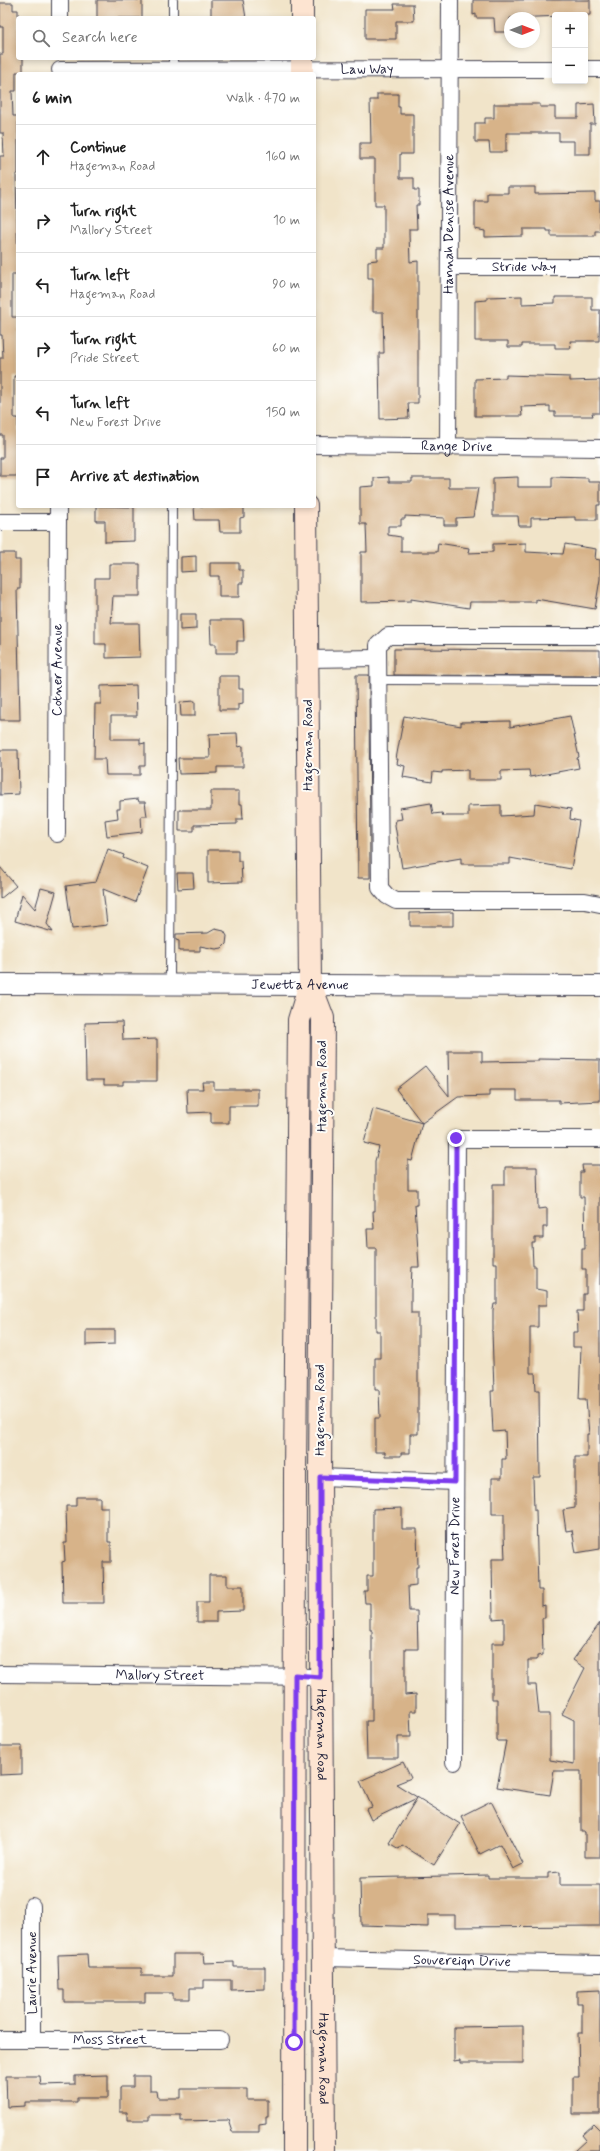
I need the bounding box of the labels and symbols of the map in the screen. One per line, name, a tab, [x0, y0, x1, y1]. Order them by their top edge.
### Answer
north arrow	[504, 12, 540, 48]
street label: Law Way	[341, 60, 393, 78]
street label: Hannah Denise Avenue	[440, 154, 458, 294]
street label: Stride Way	[492, 258, 556, 276]
street label: Range Drive	[421, 437, 493, 456]
street label: Cotner Avenue	[48, 623, 67, 716]
street label: Hageman Road	[299, 699, 319, 791]
street label: Jewetta Avenue	[251, 976, 349, 994]
street label: Hageman Road	[313, 1040, 333, 1132]
route end	[447, 1129, 465, 1147]
street label: Hageman Road	[311, 1364, 331, 1456]
street label: New Forest Drive	[446, 1497, 464, 1595]
street label: Mallory Street	[115, 1666, 205, 1685]
street label: Hageman Road	[310, 1689, 331, 1781]
street label: Laurie Avenue	[23, 1932, 41, 2014]
street label: Souvereign Drive	[413, 1951, 511, 1971]
street label: Hageman Road	[312, 2013, 333, 2105]
street label: Moss Street	[73, 2031, 148, 2049]
route start	[285, 2033, 303, 2051]

